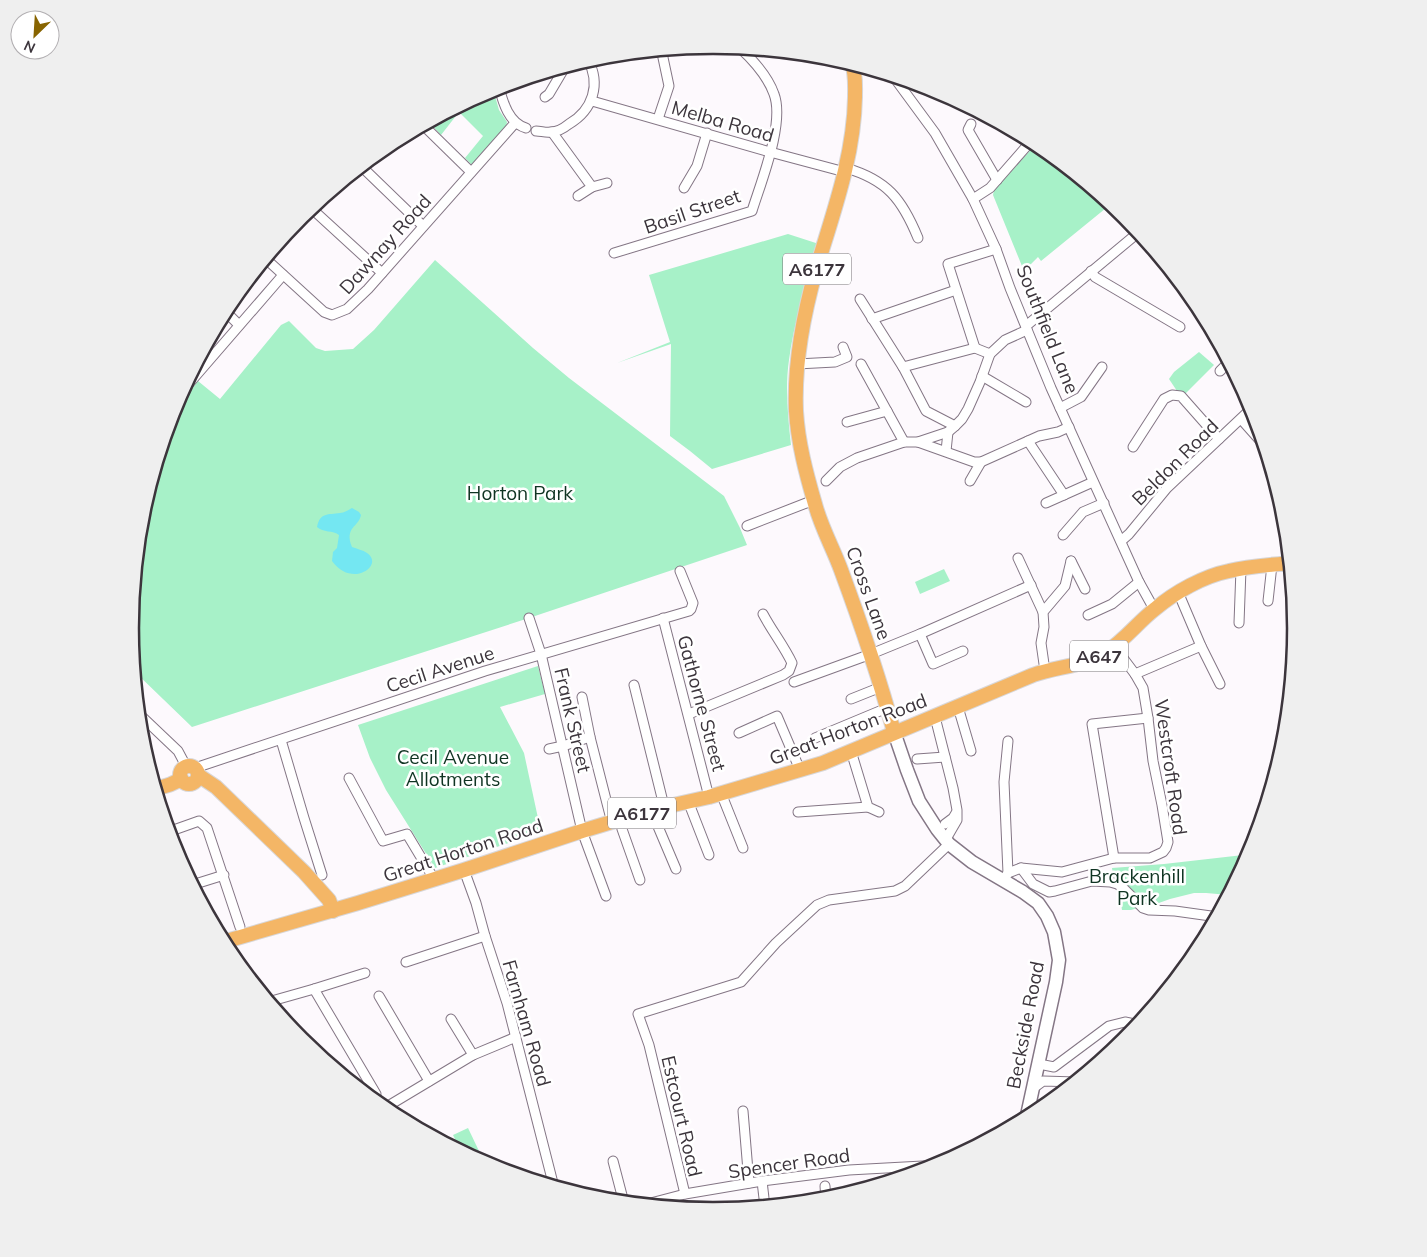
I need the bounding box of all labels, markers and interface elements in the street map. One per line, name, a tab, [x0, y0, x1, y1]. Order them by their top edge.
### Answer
north arrow	[10, 10, 60, 60]
text: N	[21, 36, 38, 57]
street label: Melba Road	[669, 95, 777, 147]
street label: Basil Street	[641, 183, 744, 239]
street label: Dawnay Road	[334, 189, 436, 299]
road number: A6177	[783, 253, 851, 284]
street label: Southfield Lane	[1011, 261, 1085, 397]
street label: Beldon Road	[1127, 414, 1223, 510]
park label: Horton Park	[467, 481, 573, 505]
street label: Cross Lane	[841, 543, 897, 643]
street label: Gathorne Street	[672, 632, 732, 774]
street label: Cecil Avenue	[383, 640, 497, 698]
road number: A647	[1070, 640, 1128, 671]
street label: Frank Street	[549, 665, 597, 775]
street label: Great Horton Road	[766, 688, 930, 770]
street label: Westcroft Road	[1150, 697, 1192, 837]
park label: Cecil Avenue Allotments	[397, 745, 509, 791]
road number: A6177	[608, 798, 676, 828]
street label: Great Horton Road	[380, 813, 546, 887]
park label: Brackenhill Park	[1089, 864, 1185, 910]
street label: Farnham Road	[497, 957, 557, 1089]
street label: Beckside Road	[1001, 959, 1049, 1091]
street label: Estcourt Road	[656, 1053, 708, 1179]
street label: Spencer Road	[727, 1143, 851, 1183]

